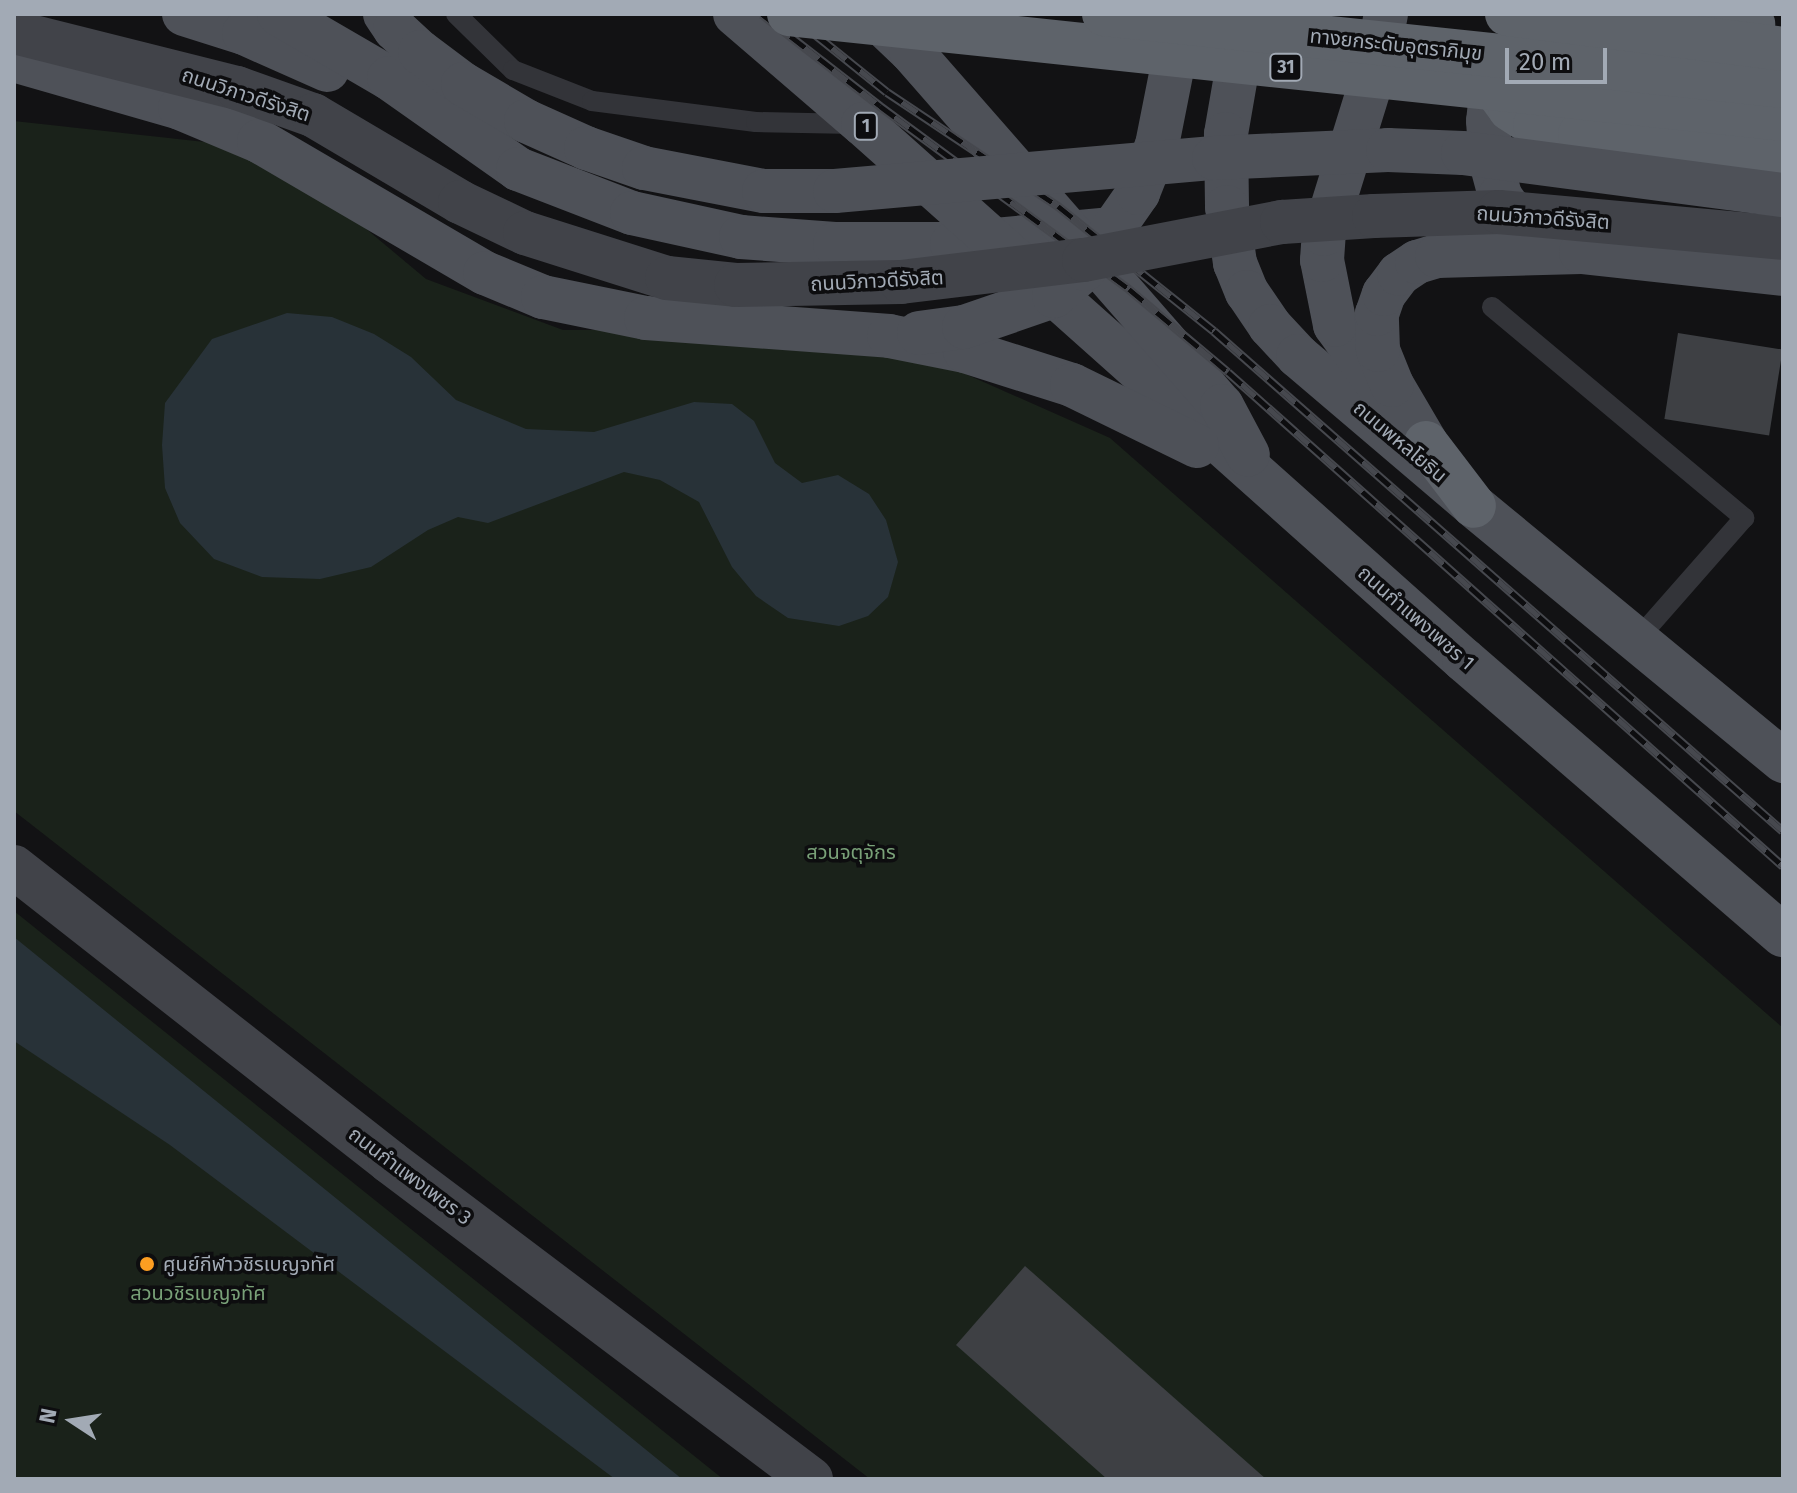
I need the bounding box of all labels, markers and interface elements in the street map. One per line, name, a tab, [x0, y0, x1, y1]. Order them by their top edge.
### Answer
street label: ทางยกระดับอุตราภิมุข	[1309, 24, 1483, 66]
scale bar	[1509, 32, 1611, 82]
text: 20 m	[1519, 48, 1571, 76]
road number: 31	[1268, 53, 1304, 81]
street label: ถนนวิภาวดีรังสิต	[179, 63, 313, 127]
road number: 1	[852, 112, 880, 140]
street label: ถนนวิภาวดีรังสิต	[1476, 201, 1610, 235]
street label: ถนนวิภาวดีรังสิต	[810, 266, 944, 296]
street label: ถนนพหลโยธิน	[1349, 396, 1451, 488]
street label: ถนนกำแพงเพชร 1	[1353, 561, 1479, 675]
park label: สวนจตุจักร	[806, 840, 896, 864]
street label: ถนนกำแพงเพชร 3	[344, 1122, 476, 1230]
place label: ศูนย์กีฬาวชิรเบญจทัศ	[163, 1252, 335, 1276]
marker: ศูนย์กีฬาวชิรเบญจทัศ	[138, 1255, 156, 1273]
park label: สวนวชิรเบญจทัศ	[130, 1281, 266, 1305]
north arrow	[32, 1381, 112, 1461]
text: N	[33, 1406, 63, 1426]

